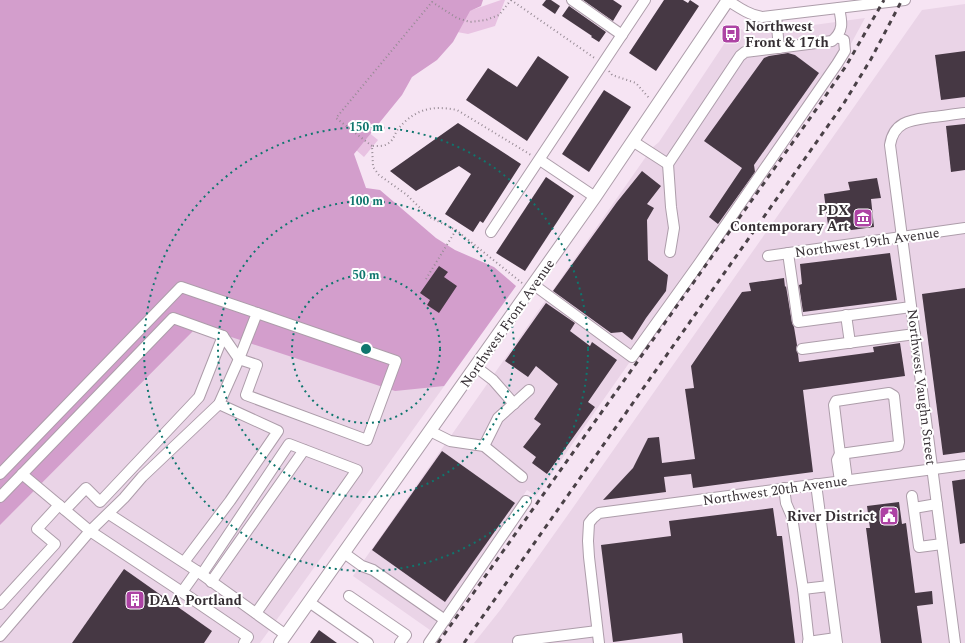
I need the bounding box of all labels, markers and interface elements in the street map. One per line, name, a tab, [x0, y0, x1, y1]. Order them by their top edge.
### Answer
place label: Northwest Front & 17th	[745, 16, 829, 53]
bus stop icon: Northwest Front & 17th	[720, 23, 742, 45]
text: 150 m	[349, 118, 383, 137]
text: 100 m	[349, 192, 383, 211]
place label: PDX Contemporary Art	[730, 200, 850, 237]
museum icon: PDX Contemporary Art	[852, 207, 874, 229]
street label: Northwest 19th Avenue	[793, 222, 941, 263]
street label: Northwest Front Avenue	[455, 254, 560, 392]
text: 50 m	[352, 266, 380, 285]
street label: Northwest Vaughn Street	[901, 308, 942, 466]
centre of rings	[359, 342, 373, 356]
street label: Northwest 20th Avenue	[701, 470, 849, 511]
public building icon: River District	[878, 505, 900, 527]
place label: River District	[787, 506, 876, 527]
building icon: DAA Portland	[124, 589, 146, 611]
place label: DAA Portland	[149, 590, 242, 611]

